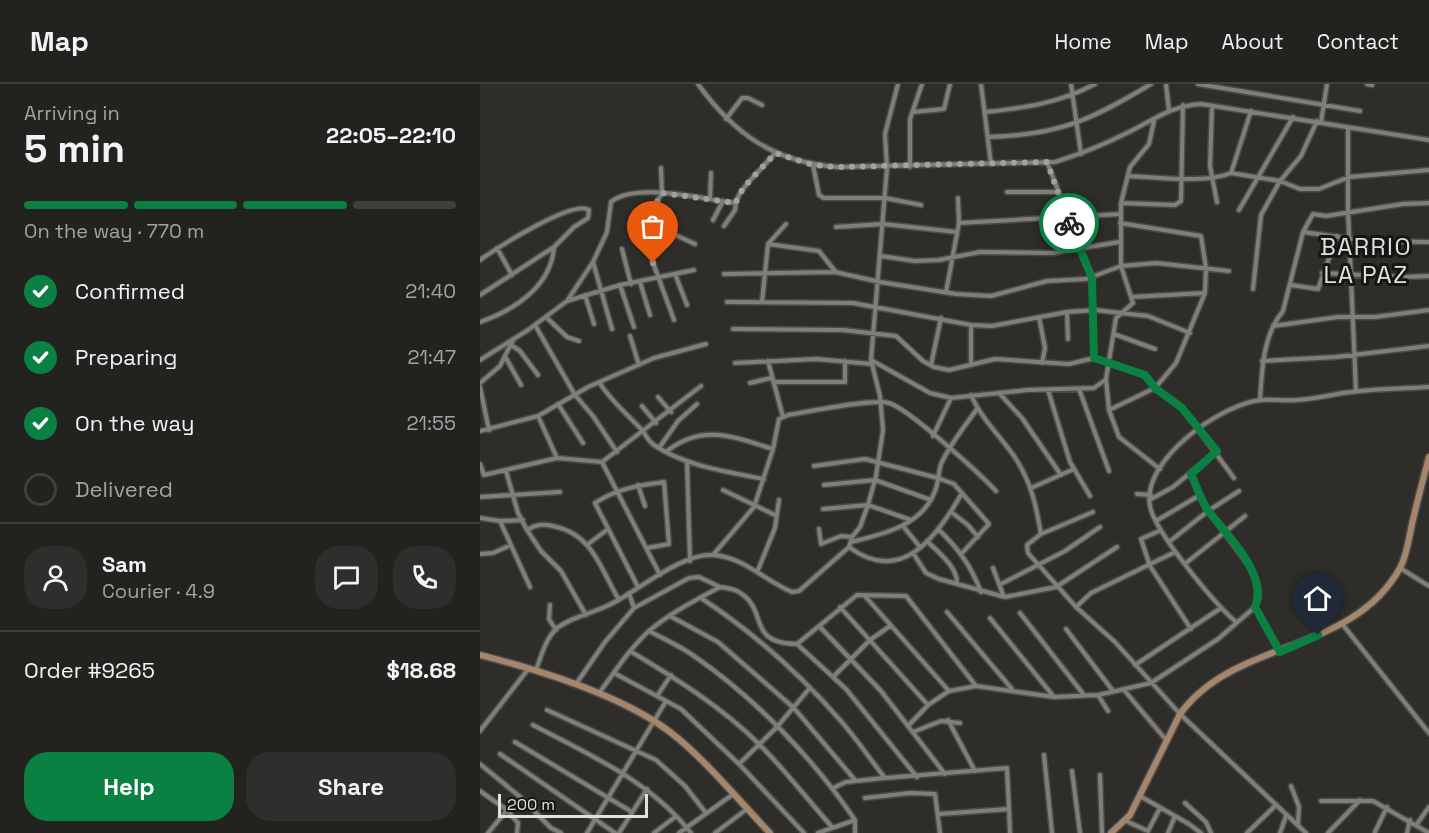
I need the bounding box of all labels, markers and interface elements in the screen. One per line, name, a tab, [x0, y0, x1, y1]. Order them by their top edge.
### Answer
text: Map	[30, 23, 89, 59]
text: Home	[1054, 28, 1112, 55]
text: Map	[1145, 28, 1189, 55]
text: About	[1222, 28, 1284, 55]
text: Contact	[1317, 28, 1399, 55]
text: Arriving in	[24, 100, 120, 126]
text: 22:05–22:10	[326, 121, 456, 149]
text: 5 min	[24, 124, 125, 173]
courier	[1039, 193, 1099, 253]
pin	[627, 201, 678, 263]
icon: bike	[1053, 207, 1086, 240]
icon: bag	[636, 210, 669, 243]
text: On the way · 770 m	[24, 218, 204, 244]
district label: BARRIO LA PAZ	[1320, 231, 1412, 290]
icon: check	[24, 275, 57, 308]
text: Confirmed	[75, 277, 185, 305]
text: 21:40	[405, 278, 456, 304]
icon: check	[24, 341, 57, 374]
text: Preparing	[75, 343, 177, 371]
text: 21:47	[407, 344, 456, 370]
icon: check	[24, 407, 57, 440]
text: On the way	[75, 409, 194, 437]
text: 21:55	[407, 410, 456, 436]
text: Delivered	[75, 475, 173, 503]
button: person	[24, 546, 87, 609]
button: chat	[315, 546, 378, 609]
button: phone	[393, 546, 456, 609]
text: Sam	[102, 550, 147, 578]
pin	[1292, 573, 1343, 635]
text: Courier · 4.9	[102, 578, 215, 604]
icon: home	[1301, 582, 1334, 615]
text: Order #9265	[24, 656, 155, 684]
text: $18.68	[386, 656, 456, 684]
button: Help	[24, 752, 234, 821]
button: Share	[246, 752, 456, 821]
scale bar	[498, 791, 648, 818]
text: 200 m	[507, 794, 555, 815]

